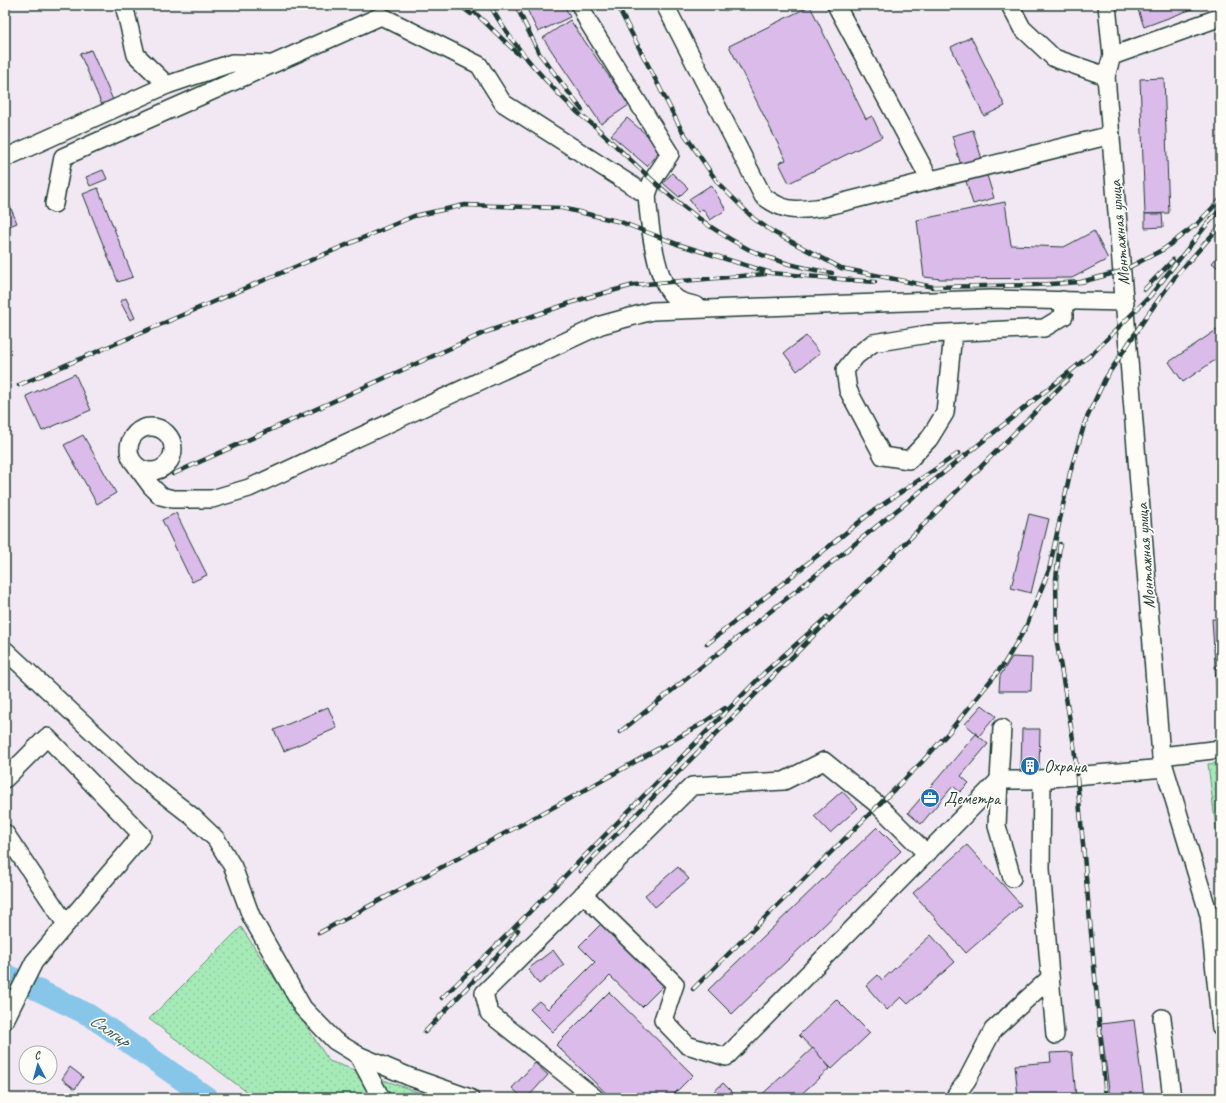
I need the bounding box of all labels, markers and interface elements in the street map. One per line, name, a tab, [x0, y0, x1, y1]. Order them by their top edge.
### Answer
street label: Монтажная улица	[1104, 178, 1135, 286]
street label: Монтажная улица	[1131, 501, 1160, 609]
building icon: Охрана	[1019, 755, 1041, 777]
place label: Охрана	[1044, 756, 1088, 777]
office icon: Деметра	[919, 787, 941, 809]
place label: Деметра	[944, 788, 1002, 809]
water label: Салгир	[86, 1009, 136, 1052]
north arrow	[18, 1045, 58, 1085]
text: С	[34, 1048, 42, 1062]

